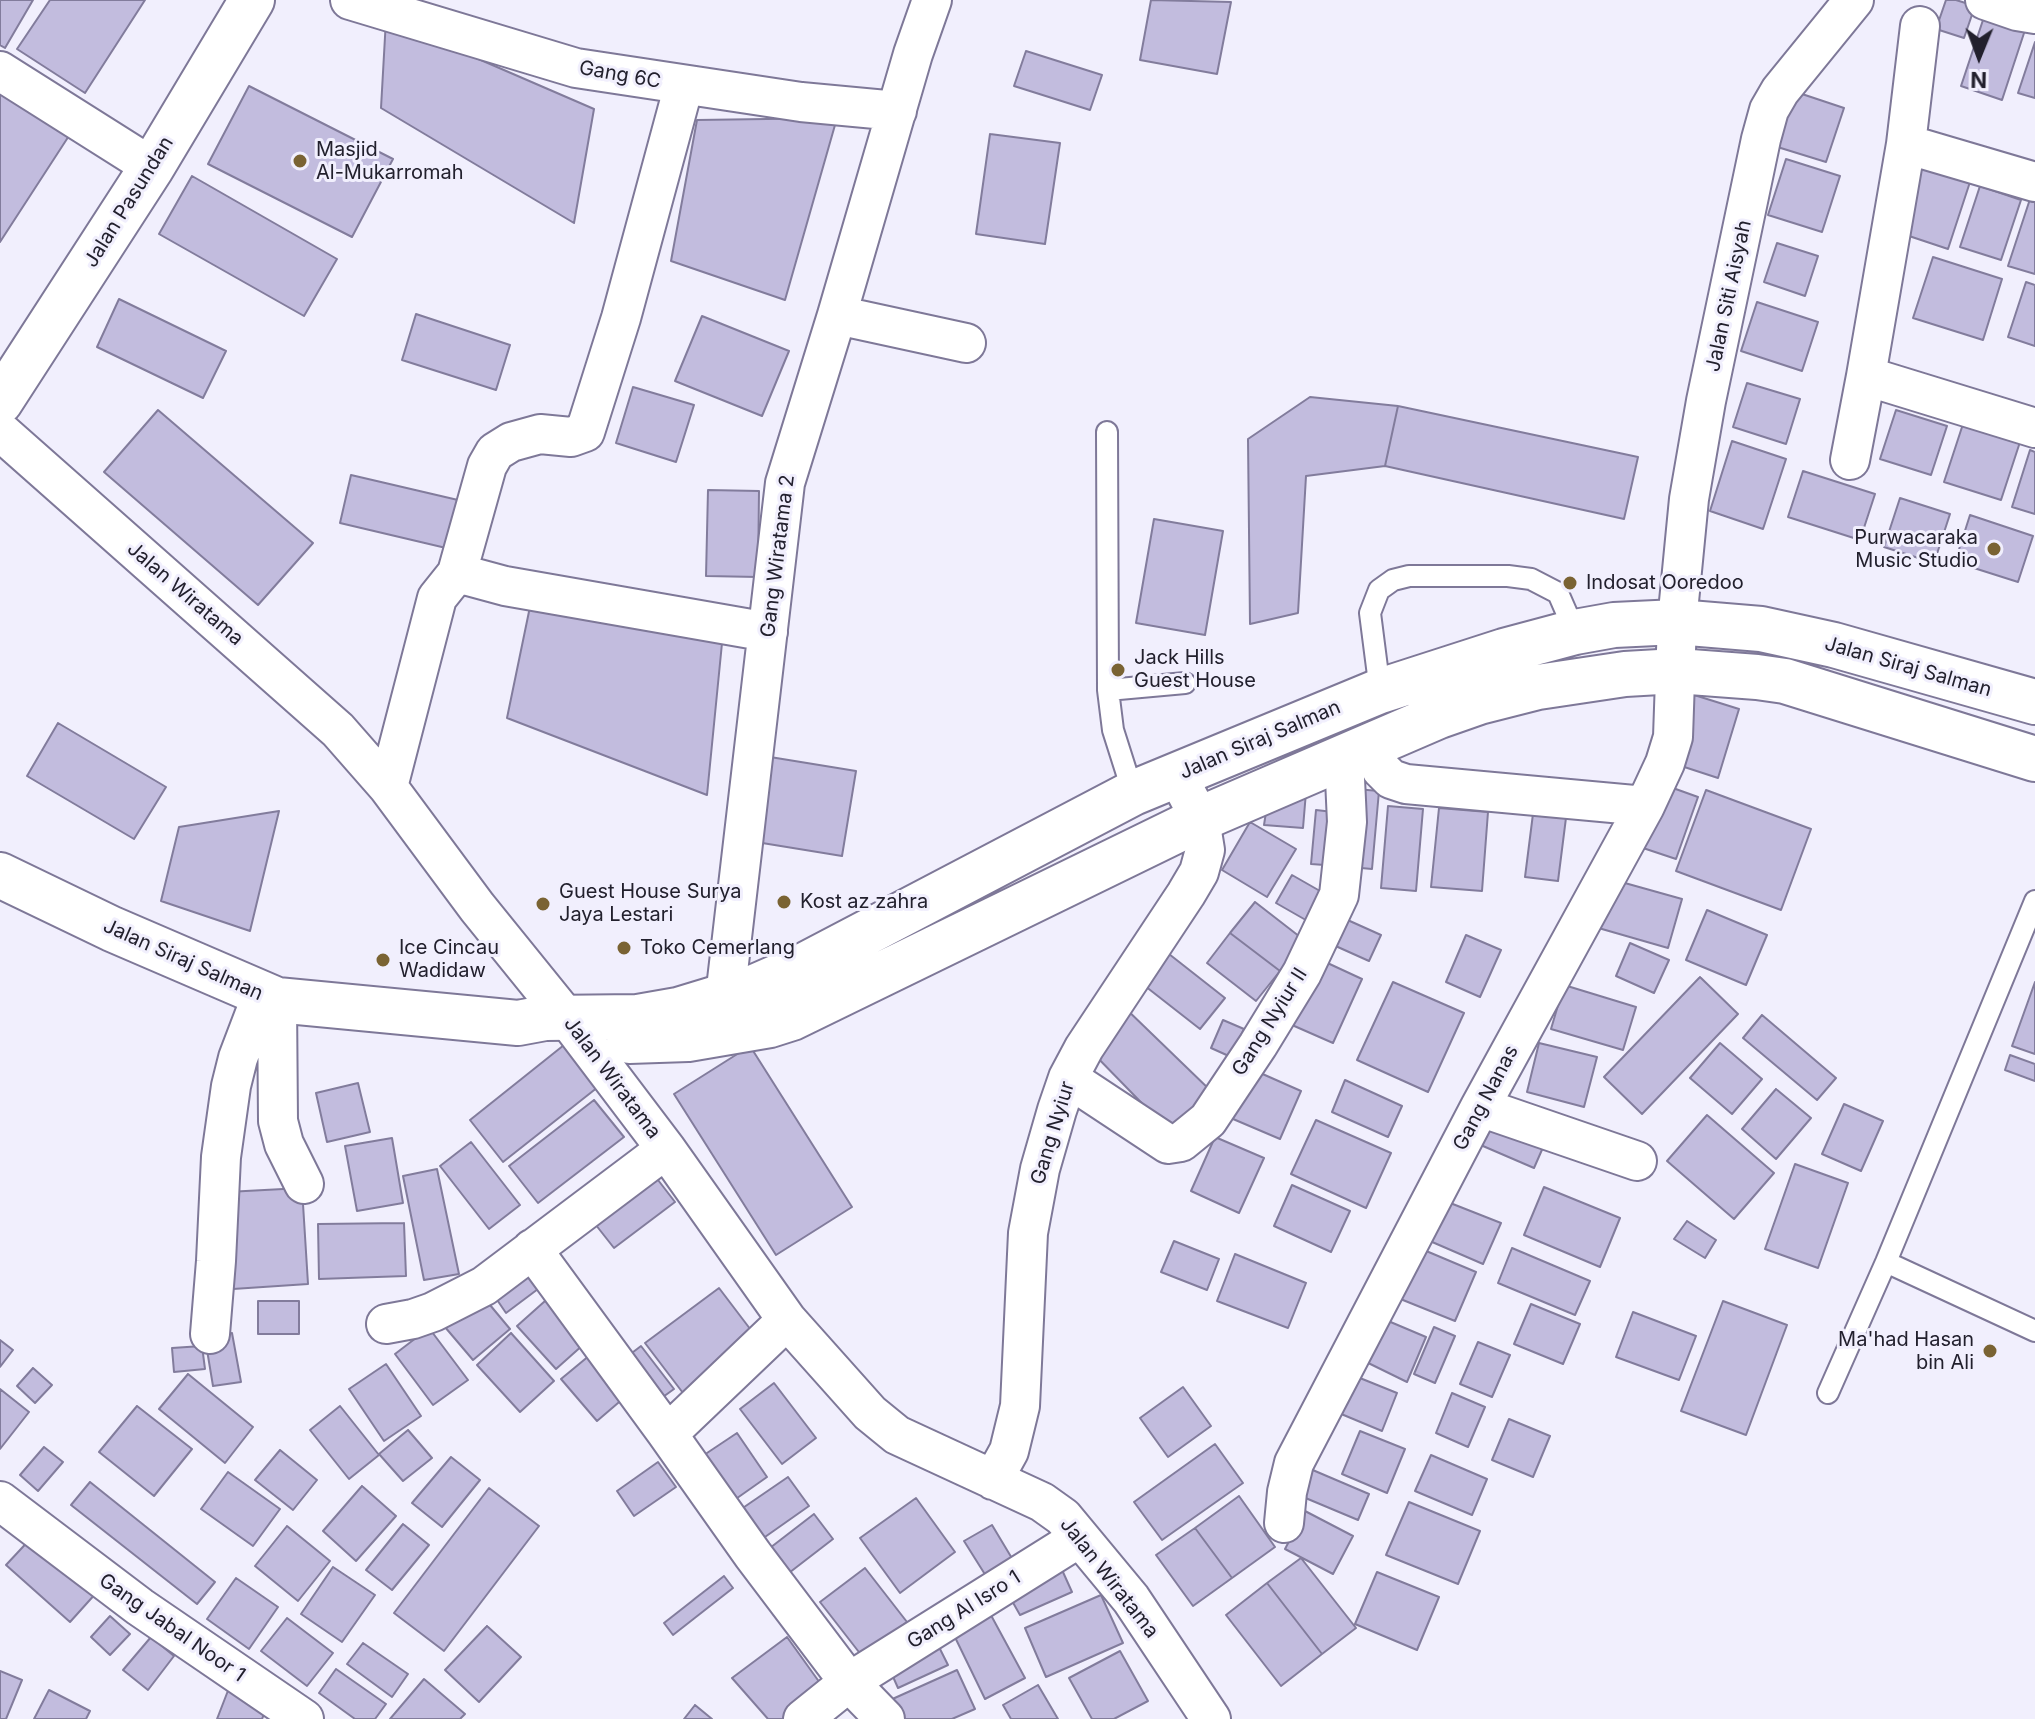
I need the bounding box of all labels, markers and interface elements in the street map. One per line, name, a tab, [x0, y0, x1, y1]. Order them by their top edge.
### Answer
north arrow	[1939, 16, 2019, 96]
street label: Gang 6C	[577, 56, 663, 94]
text: N	[1970, 67, 1987, 93]
street label: Jalan Pasundan	[79, 132, 179, 272]
place label: Masjid Al-Mukarromah	[316, 138, 464, 185]
marker: Masjid Al-Mukarromah	[291, 152, 309, 170]
street label: Jalan Siti Aisyah	[1701, 218, 1757, 374]
street label: Gang Wiratama 2	[756, 473, 800, 639]
place label: Purwacaraka Music Studio	[1854, 526, 1978, 573]
street label: Jalan Wiratama	[122, 537, 248, 651]
marker: Purwacaraka Music Studio	[1985, 540, 2003, 558]
place label: Indosat Ooredoo	[1586, 571, 1744, 595]
marker: Indosat Ooredoo	[1561, 574, 1579, 592]
street label: Jalan Siraj Salman	[1822, 632, 1994, 702]
place label: Jack Hills Guest House	[1134, 646, 1256, 693]
marker: Jack Hills Guest House	[1109, 661, 1127, 679]
street label: Jalan Siraj Salman	[1176, 695, 1344, 785]
place label: Guest House Surya Jaya Lestari	[559, 880, 742, 927]
place label: Kost az zahra	[800, 890, 928, 914]
marker: Kost az zahra	[775, 893, 793, 911]
marker: Guest House Surya Jaya Lestari	[534, 895, 552, 913]
street label: Jalan Siraj Salman	[99, 914, 267, 1006]
place label: Ice Cincau Wadidaw	[399, 936, 499, 983]
place label: Toko Cemerlang	[640, 936, 795, 960]
marker: Toko Cemerlang	[615, 939, 633, 957]
marker: Ice Cincau Wadidaw	[374, 951, 392, 969]
street label: Gang Nyiur II	[1227, 964, 1313, 1080]
street label: Jalan Wiratama	[558, 1012, 666, 1144]
street label: Gang Nanas	[1448, 1041, 1524, 1155]
street label: Gang Nyiur	[1026, 1079, 1080, 1187]
place label: Ma'had Hasan bin Ali	[1838, 1328, 1974, 1375]
marker: Ma'had Hasan bin Ali	[1981, 1342, 1999, 1360]
street label: Jalan Wiratama	[1055, 1513, 1163, 1643]
street label: Gang Al Isro 1	[903, 1566, 1025, 1654]
street label: Gang Jabal Noor 1	[94, 1569, 250, 1687]

